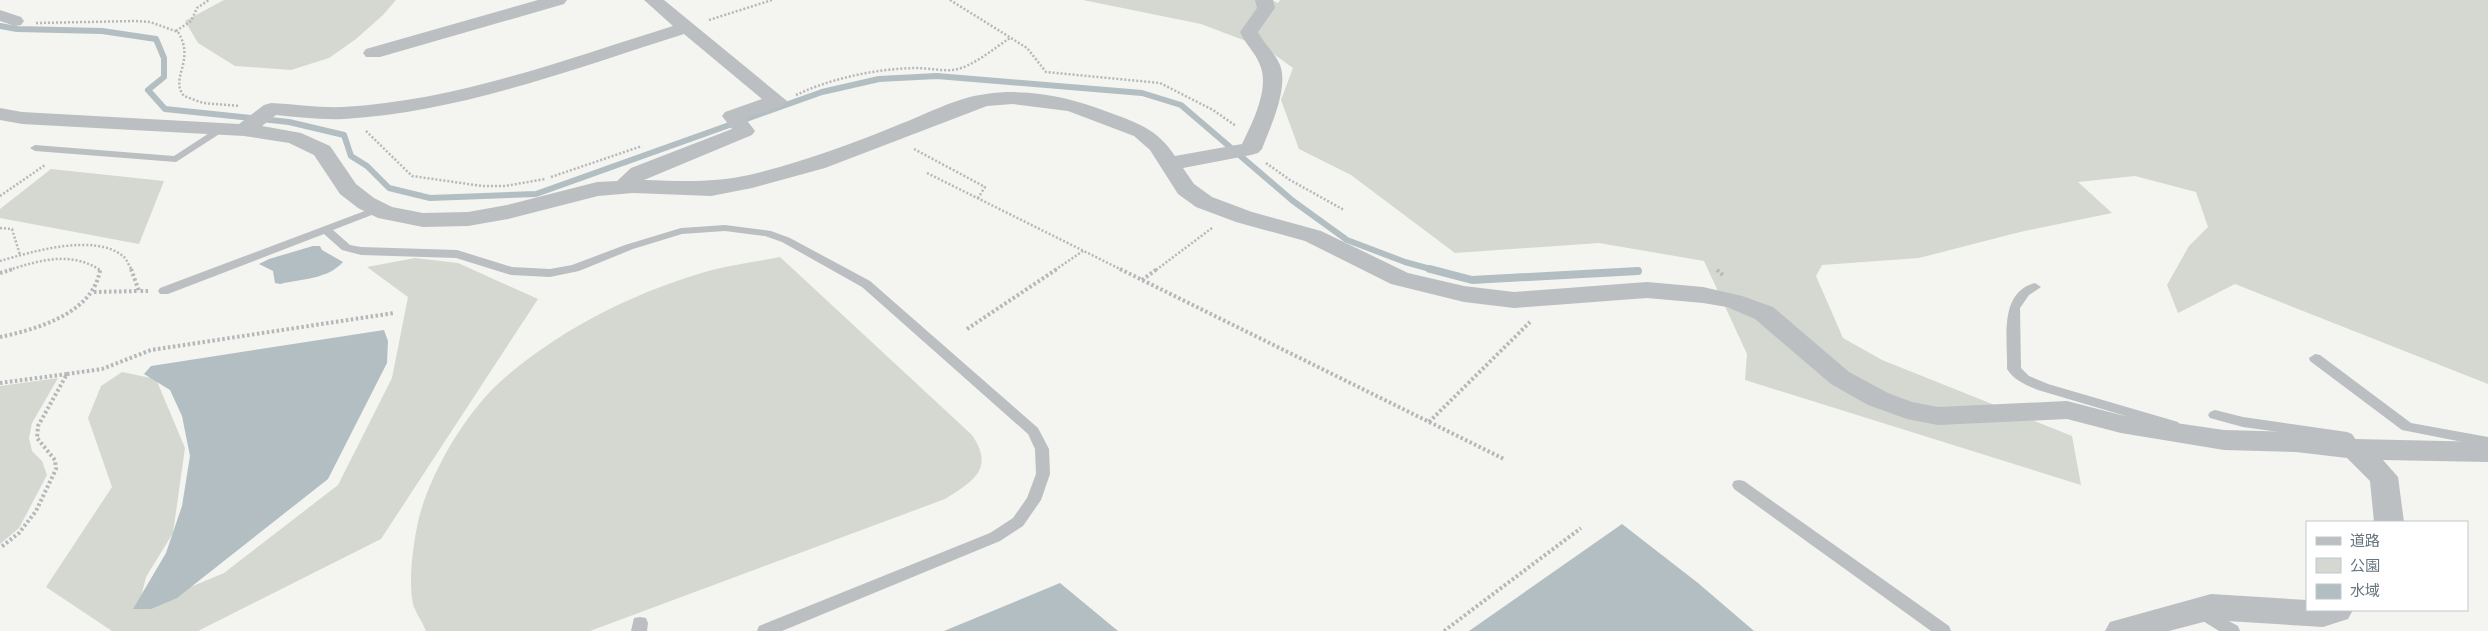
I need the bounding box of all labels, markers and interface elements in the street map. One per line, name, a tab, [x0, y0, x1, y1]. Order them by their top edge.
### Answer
legend	[2306, 521, 2468, 611]
text: 道路	[2350, 532, 2380, 550]
text: 公園	[2350, 557, 2380, 575]
text: 水域	[2350, 582, 2380, 600]

